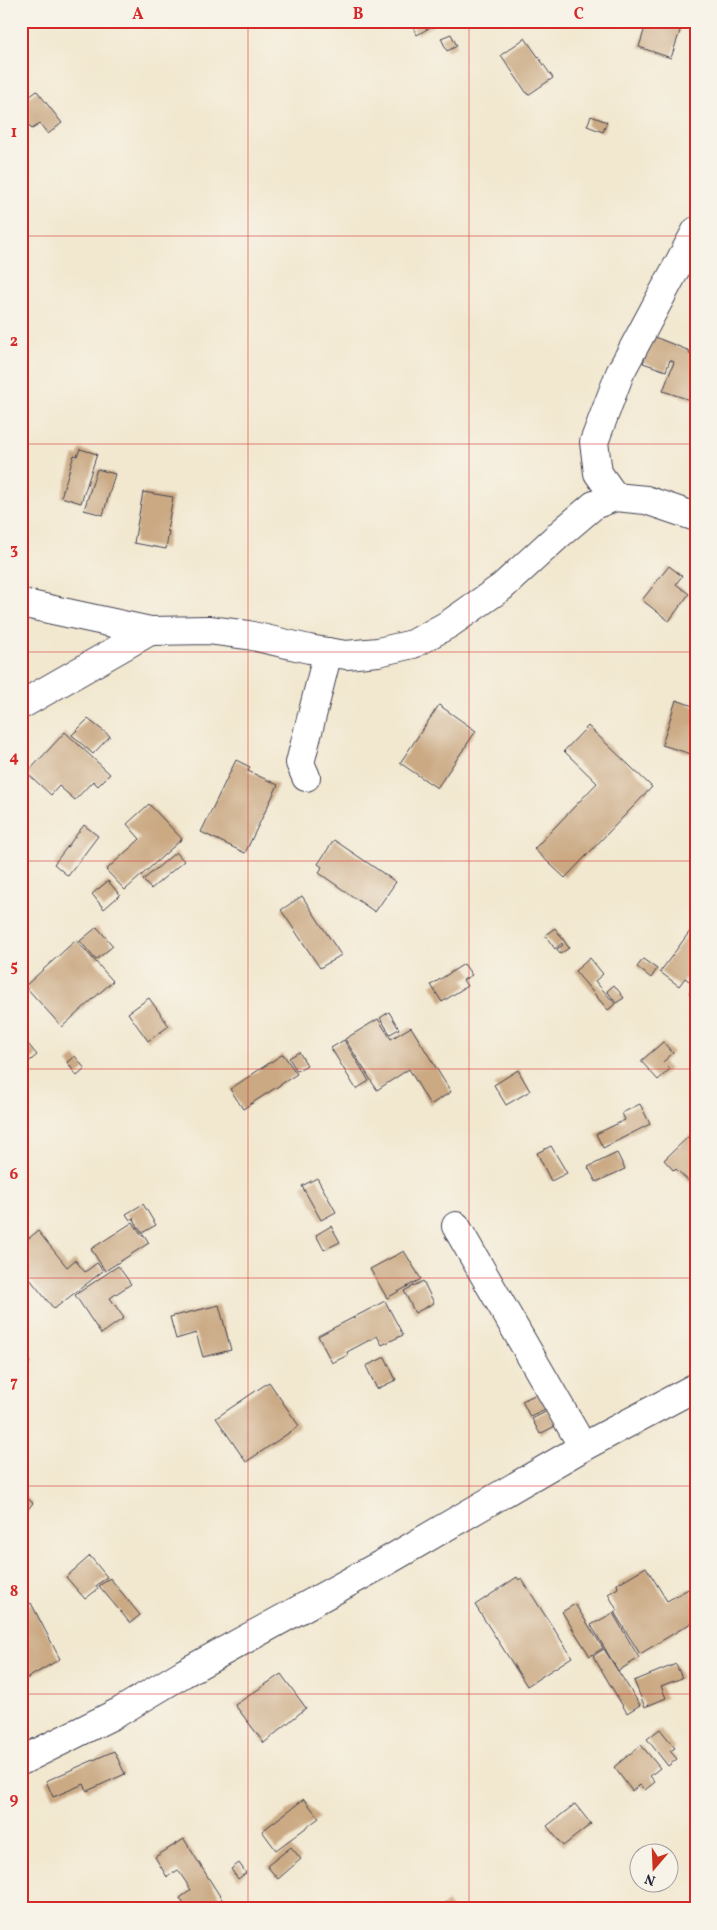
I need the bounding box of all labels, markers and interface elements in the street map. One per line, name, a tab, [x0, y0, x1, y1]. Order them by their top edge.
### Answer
text: A	[132, 4, 144, 26]
text: B	[353, 4, 364, 26]
text: C	[574, 4, 584, 26]
text: 1	[11, 122, 17, 144]
text: 2	[10, 331, 18, 353]
text: 3	[10, 539, 18, 561]
text: 4	[9, 747, 19, 769]
text: 5	[10, 956, 18, 978]
text: 6	[10, 1164, 19, 1186]
text: 7	[10, 1372, 18, 1394]
text: 8	[10, 1581, 18, 1603]
text: 9	[10, 1789, 19, 1811]
north arrow	[630, 1842, 680, 1892]
text: N	[642, 1868, 658, 1890]

